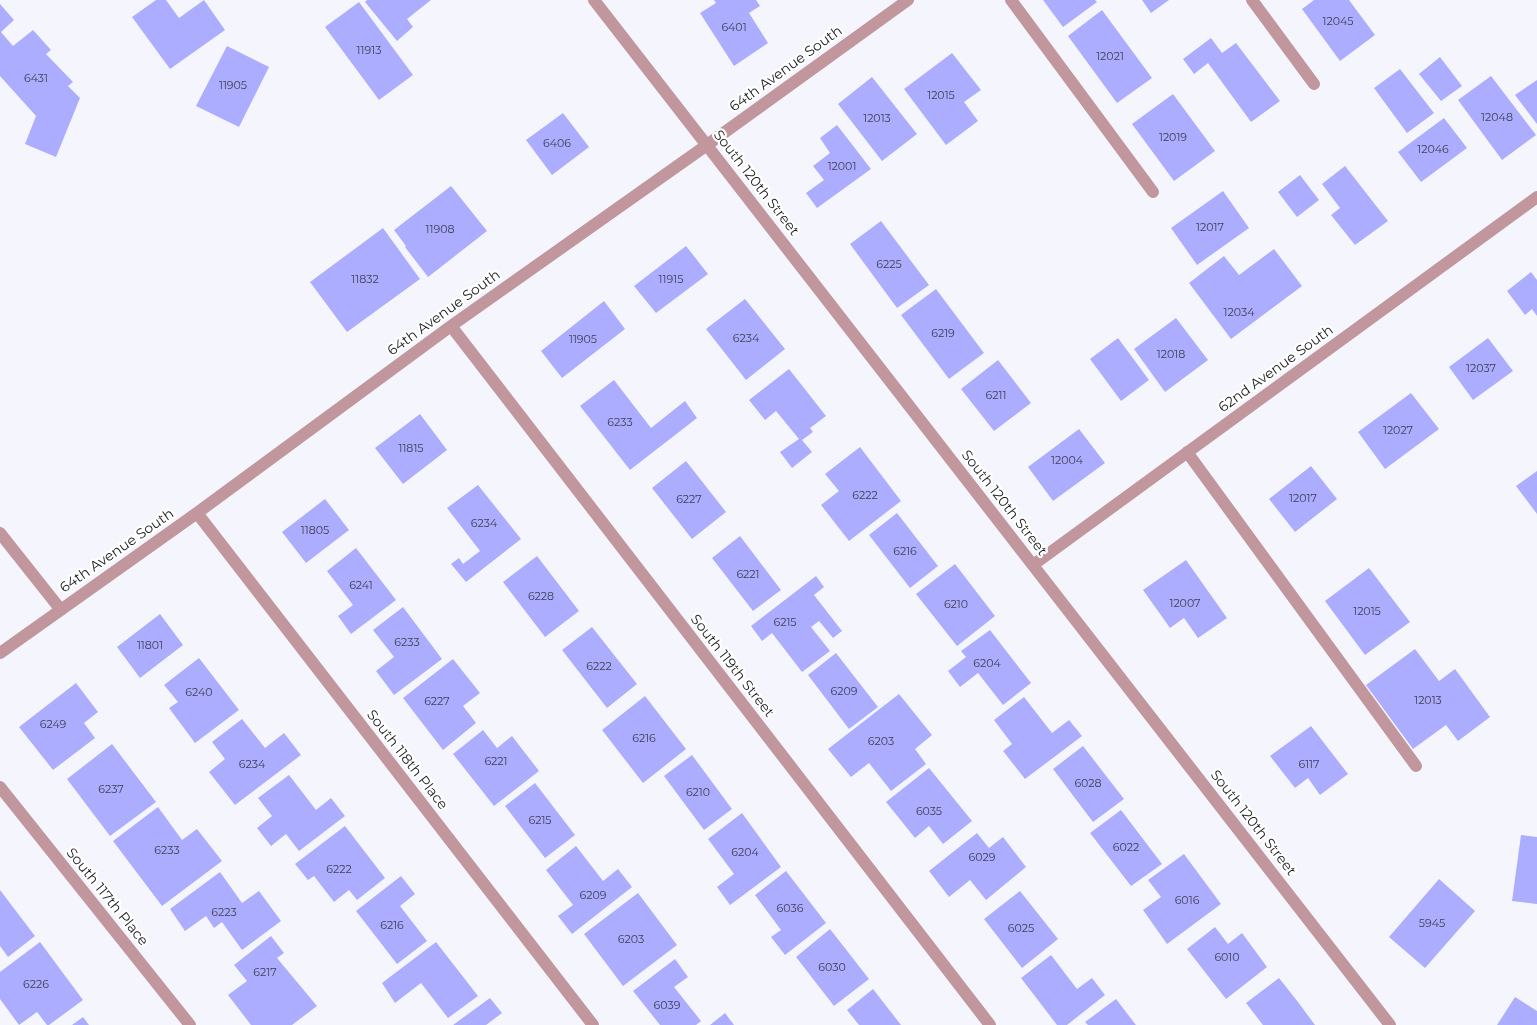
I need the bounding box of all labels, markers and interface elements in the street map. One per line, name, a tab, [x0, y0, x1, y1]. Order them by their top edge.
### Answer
house number: 12045	[1323, 15, 1353, 29]
house number: 6401	[721, 21, 747, 35]
street label: 64th Avenue South	[726, 23, 846, 115]
house number: 11913	[357, 44, 381, 58]
house number: 12021	[1096, 50, 1124, 64]
house number: 6431	[24, 72, 48, 86]
house number: 11905	[219, 79, 247, 93]
house number: 12015	[927, 89, 955, 103]
house number: 12048	[1481, 111, 1513, 125]
house number: 12013	[863, 112, 891, 126]
street label: South 120th Street	[710, 127, 802, 239]
house number: 12019	[1159, 131, 1187, 145]
house number: 6406	[543, 137, 571, 151]
house number: 12046	[1417, 143, 1449, 157]
house number: 12001	[828, 160, 856, 174]
house number: 12017	[1196, 221, 1224, 235]
house number: 11908	[426, 223, 454, 237]
house number: 6225	[876, 258, 902, 272]
street label: 64th Avenue South	[384, 267, 504, 359]
house number: 11832	[351, 273, 379, 287]
house number: 11915	[659, 273, 683, 287]
house number: 12034	[1224, 306, 1254, 320]
street label: 62nd Avenue South	[1215, 322, 1337, 416]
house number: 6219	[931, 327, 955, 341]
house number: 6234	[733, 332, 759, 346]
house number: 11905	[569, 333, 597, 347]
house number: 12018	[1157, 348, 1185, 362]
house number: 12037	[1466, 362, 1496, 376]
house number: 6211	[986, 389, 1006, 403]
house number: 6233	[607, 416, 633, 430]
house number: 12027	[1383, 424, 1413, 438]
house number: 11815	[398, 442, 424, 456]
street label: South 120th Street	[958, 447, 1050, 559]
house number: 12004	[1051, 454, 1083, 468]
house number: 6222	[852, 489, 878, 503]
house number: 12017	[1289, 492, 1317, 506]
house number: 6227	[676, 493, 702, 507]
street label: 64th Avenue South	[57, 505, 177, 597]
house number: 6234	[471, 517, 497, 531]
house number: 11805	[301, 524, 329, 538]
house number: 6216	[893, 545, 917, 559]
house number: 6221	[736, 568, 760, 582]
house number: 6241	[349, 579, 373, 593]
house number: 6228	[528, 590, 554, 604]
house number: 12007	[1169, 597, 1201, 611]
house number: 6210	[944, 598, 968, 612]
house number: 12015	[1353, 605, 1381, 619]
street label: South 119th Street	[687, 611, 777, 721]
house number: 6215	[773, 616, 797, 630]
house number: 6233	[394, 636, 420, 650]
house number: 11801	[137, 639, 163, 653]
house number: 6204	[973, 657, 1001, 671]
house number: 6222	[586, 660, 612, 674]
house number: 6209	[831, 685, 857, 699]
house number: 6240	[185, 686, 213, 700]
house number: 12013	[1414, 694, 1442, 708]
house number: 6227	[424, 695, 450, 709]
street label: South 118th Place	[363, 707, 451, 813]
house number: 6249	[40, 718, 66, 732]
house number: 6216	[632, 732, 656, 746]
house number: 6203	[868, 735, 894, 749]
house number: 6221	[484, 755, 508, 769]
house number: 6234	[239, 758, 265, 772]
house number: 6117	[1298, 758, 1320, 772]
street label: South 120th Street	[1207, 767, 1299, 879]
house number: 6028	[1074, 777, 1102, 791]
house number: 6237	[98, 783, 124, 797]
house number: 6210	[686, 786, 710, 800]
house number: 6035	[916, 805, 942, 819]
house number: 6215	[528, 814, 552, 828]
house number: 6022	[1113, 841, 1139, 855]
house number: 6233	[154, 844, 180, 858]
street label: South 117th Place	[62, 845, 152, 949]
house number: 6204	[731, 846, 759, 860]
house number: 6029	[969, 851, 995, 865]
house number: 6222	[326, 863, 352, 877]
house number: 6209	[580, 889, 606, 903]
house number: 6016	[1175, 894, 1199, 908]
house number: 6036	[777, 902, 803, 916]
house number: 6223	[211, 906, 237, 920]
house number: 5945	[1419, 917, 1445, 931]
house number: 6216	[380, 919, 404, 933]
house number: 6025	[1008, 922, 1034, 936]
house number: 6203	[618, 933, 644, 947]
house number: 6010	[1214, 951, 1240, 965]
house number: 6030	[818, 961, 846, 975]
house number: 6217	[253, 966, 277, 980]
house number: 6226	[23, 978, 49, 992]
house number: 6039	[654, 999, 680, 1013]

